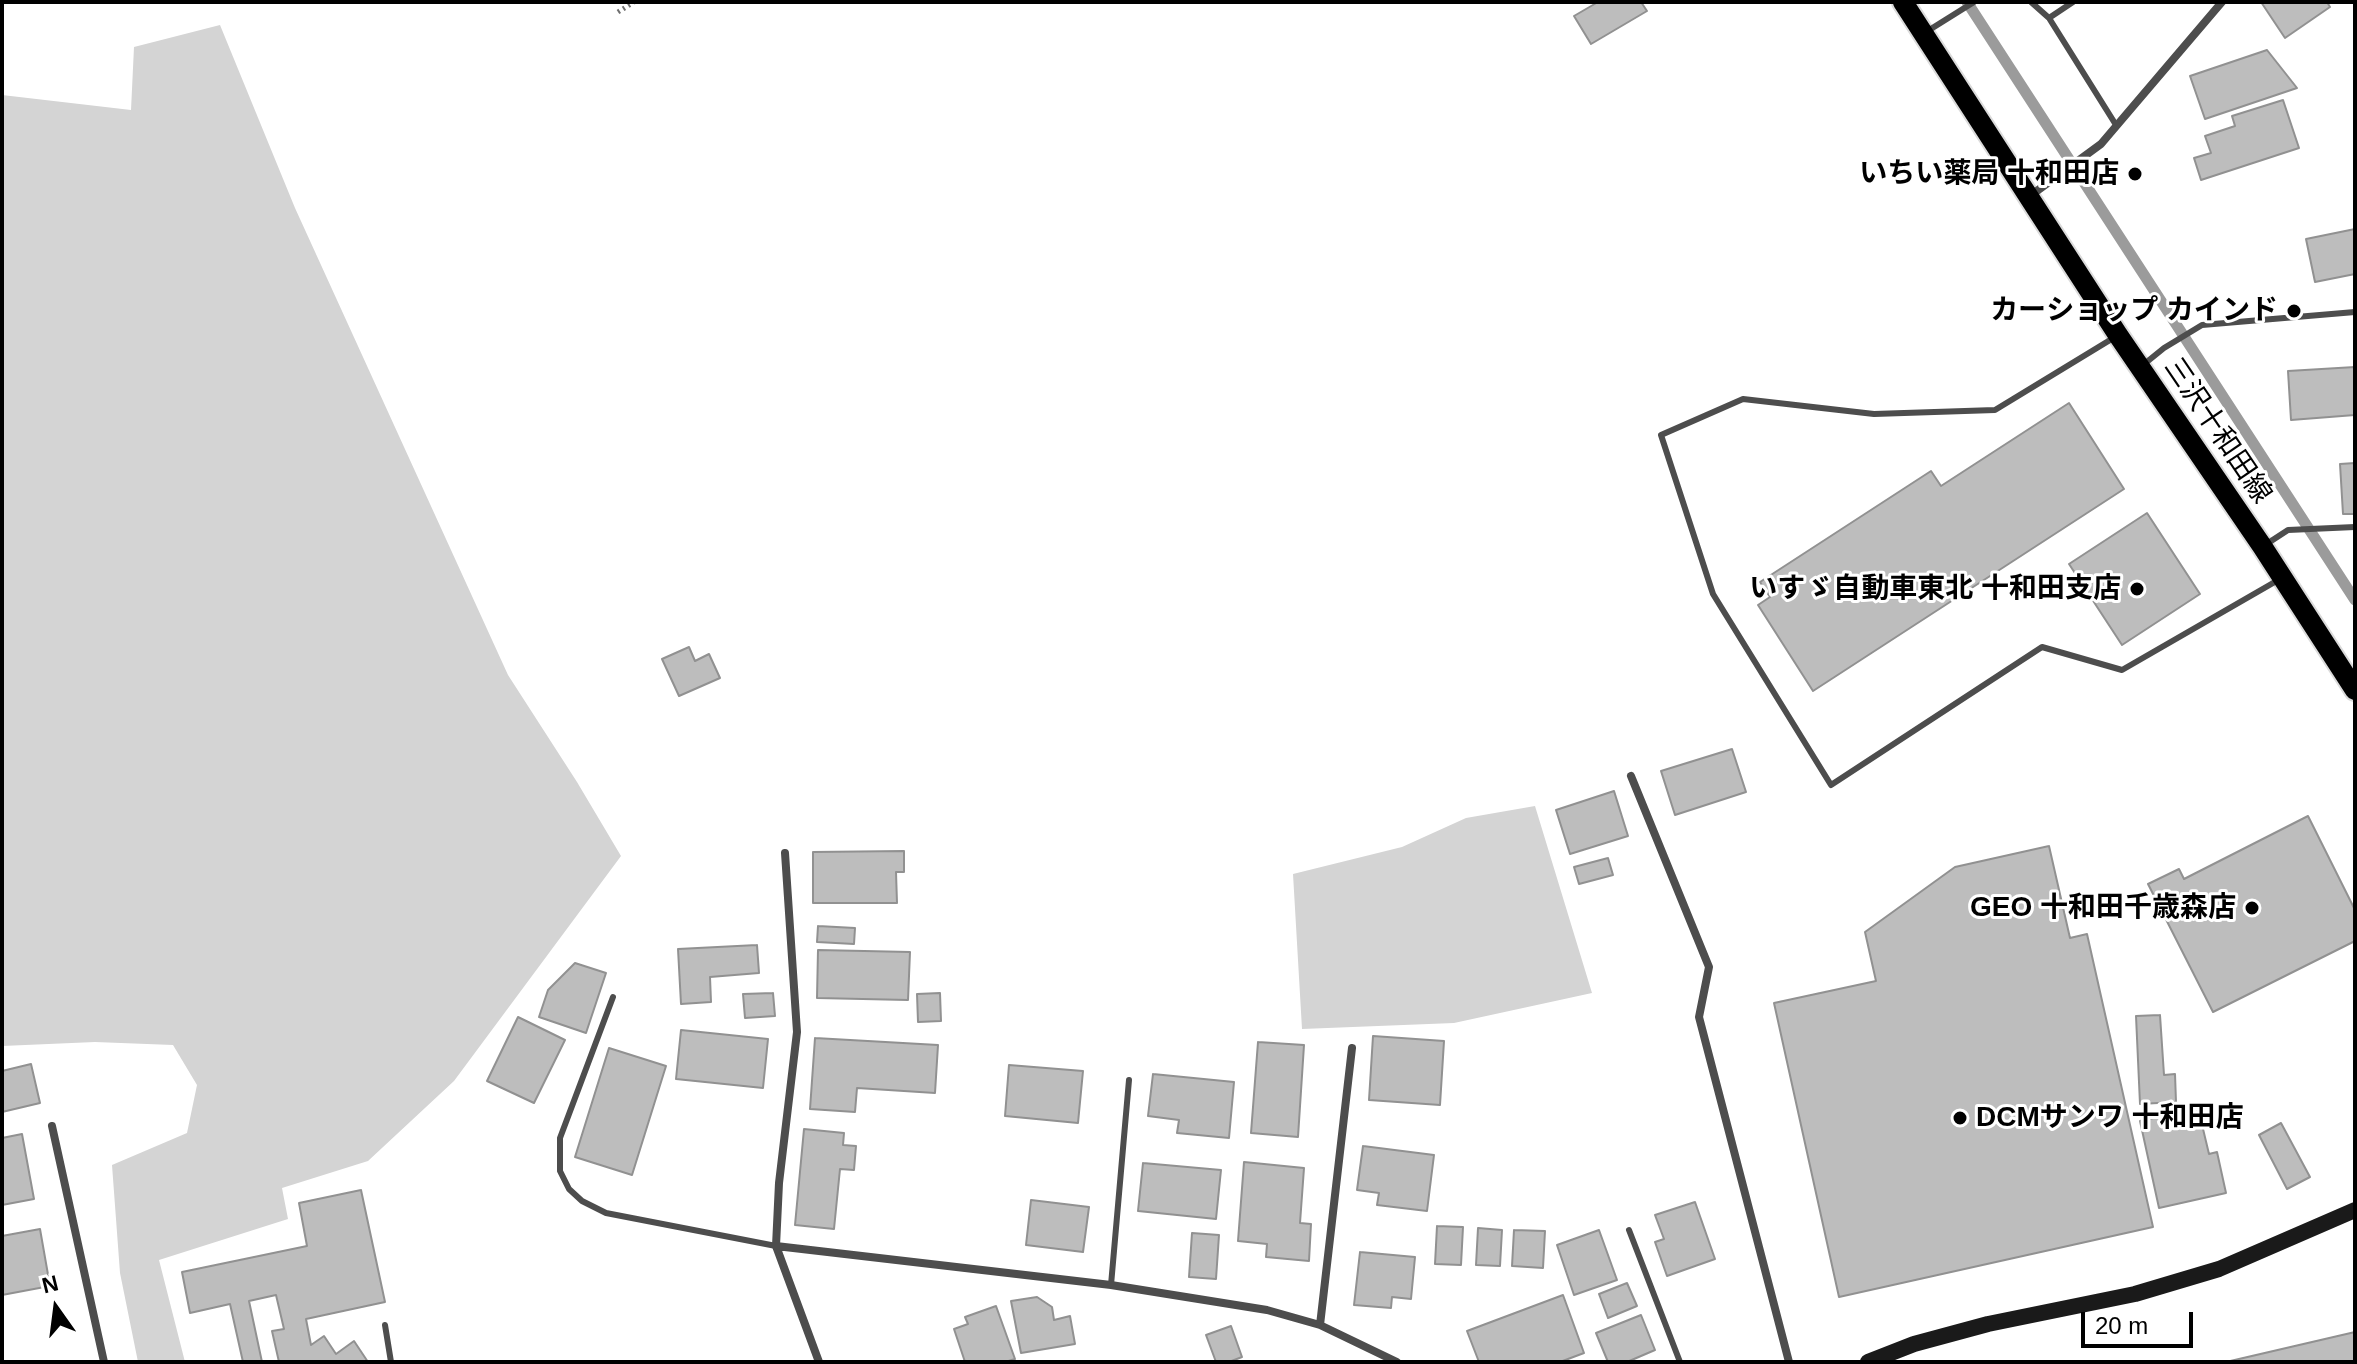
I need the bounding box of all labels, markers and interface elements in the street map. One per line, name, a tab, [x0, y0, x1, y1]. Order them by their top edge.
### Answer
place label: いちい薬局 十和田店	[1859, 157, 2119, 191]
marker: いちい薬局 十和田店	[2126, 165, 2144, 183]
place label: カーショップ カインド	[1990, 294, 2278, 328]
marker: カーショップ カインド	[2285, 302, 2303, 320]
street label: 三沢十和田線	[2156, 352, 2278, 510]
place label: いすゞ自動車東北 十和田支店	[1749, 572, 2121, 606]
marker: いすゞ自動車東北 十和田支店	[2128, 580, 2146, 598]
place label: GEO 十和田千歳森店	[1970, 891, 2236, 925]
marker: GEO 十和田千歳森店	[2243, 899, 2261, 917]
place label: DCMサンワ 十和田店	[1976, 1101, 2244, 1135]
marker: DCMサンワ 十和田店	[1951, 1109, 1969, 1127]
north arrow	[16, 1268, 96, 1348]
text: N	[39, 1270, 61, 1298]
scale bar	[2085, 1296, 2197, 1346]
text: 20 m	[2095, 1312, 2148, 1339]

